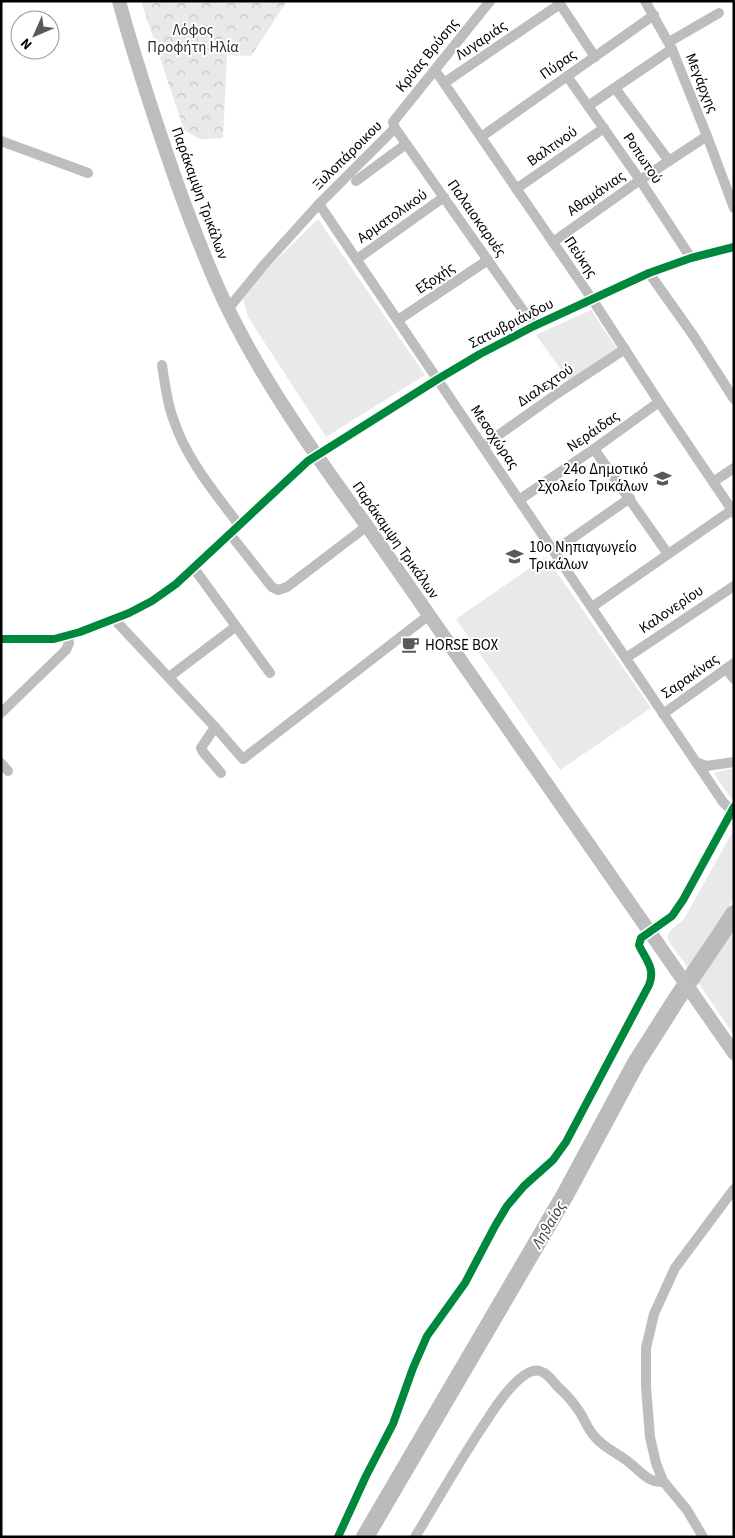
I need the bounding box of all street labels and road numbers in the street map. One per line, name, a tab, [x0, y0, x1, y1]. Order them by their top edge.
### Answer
street label: Κρύας Βρύσης	[391, 13, 464, 97]
street label: Λυγαριάς	[451, 15, 512, 65]
street label: Πύρας	[536, 44, 581, 85]
street label: Μεγάρχης	[680, 50, 723, 117]
street label: Ξυλοπάροικου	[308, 116, 387, 195]
street label: Βαλτινού	[523, 121, 582, 171]
street label: Παράκαμψη Τρικάλων	[166, 124, 233, 262]
street label: Ροπωτού	[618, 129, 667, 188]
street label: Αθαμάνιας	[563, 165, 630, 221]
street label: Παλαιοκαρυές	[442, 175, 511, 262]
street label: Αρματολικού	[353, 184, 432, 248]
street label: Πεύκης	[559, 232, 602, 283]
street label: Εξοχής	[411, 257, 460, 299]
street label: Σατωβριάνδου	[465, 293, 557, 354]
street label: Διαλεχτού	[513, 359, 578, 412]
street label: Μεσοχώρας	[465, 401, 524, 474]
street label: Νεράιδας	[563, 405, 624, 457]
street label: Παράκαμψη Τρικάλων	[347, 477, 444, 603]
street label: Καλονερίου	[635, 580, 708, 639]
street label: Σαρακίνας	[657, 649, 724, 704]

